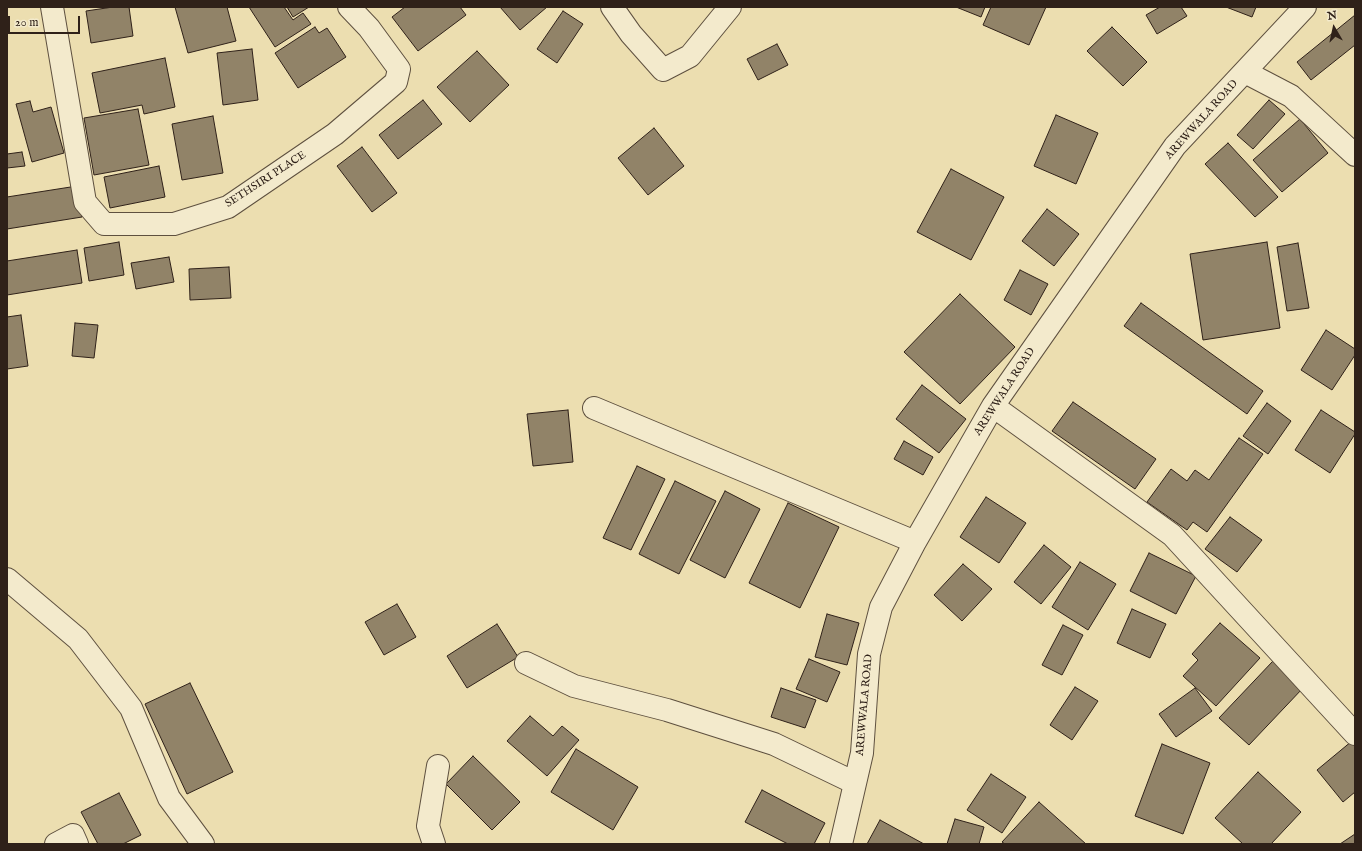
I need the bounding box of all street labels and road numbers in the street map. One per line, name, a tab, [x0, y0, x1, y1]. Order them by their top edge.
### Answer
street label: AREWWALA ROAD	[1163, 78, 1241, 162]
street label: SETHSIRI PLACE	[223, 149, 309, 211]
street label: AREWWALA ROAD	[972, 346, 1038, 438]
street label: AREWWALA ROAD	[854, 654, 876, 756]

